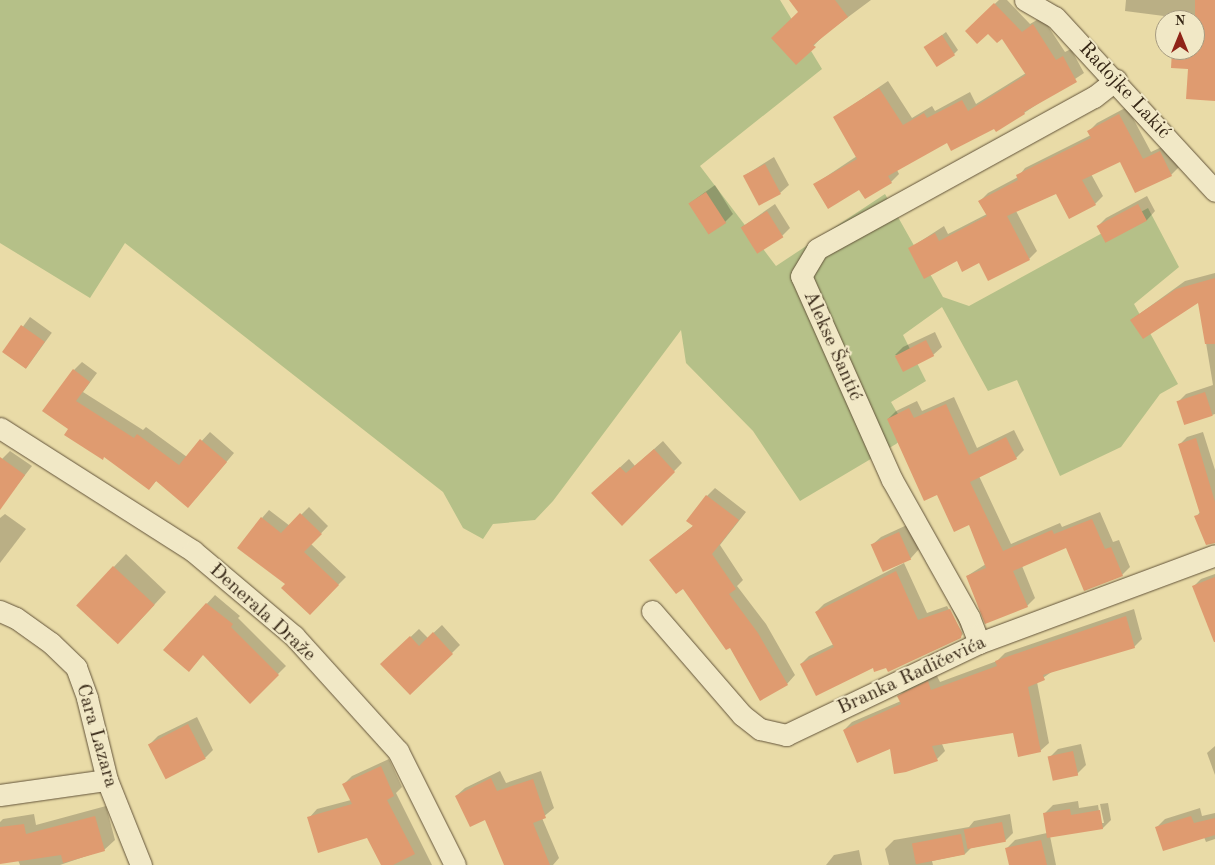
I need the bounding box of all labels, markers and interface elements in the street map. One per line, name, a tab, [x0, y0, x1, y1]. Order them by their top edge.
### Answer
north arrow	[1155, 10, 1205, 60]
text: N	[1175, 14, 1185, 28]
street label: Radojke Lakić	[1073, 37, 1175, 145]
street label: Alekse Šantić	[797, 287, 867, 405]
street label: Đenerala Draže	[204, 559, 320, 667]
street label: Branka Radičevića	[834, 631, 990, 721]
street label: Cara Lazara	[70, 681, 122, 791]

